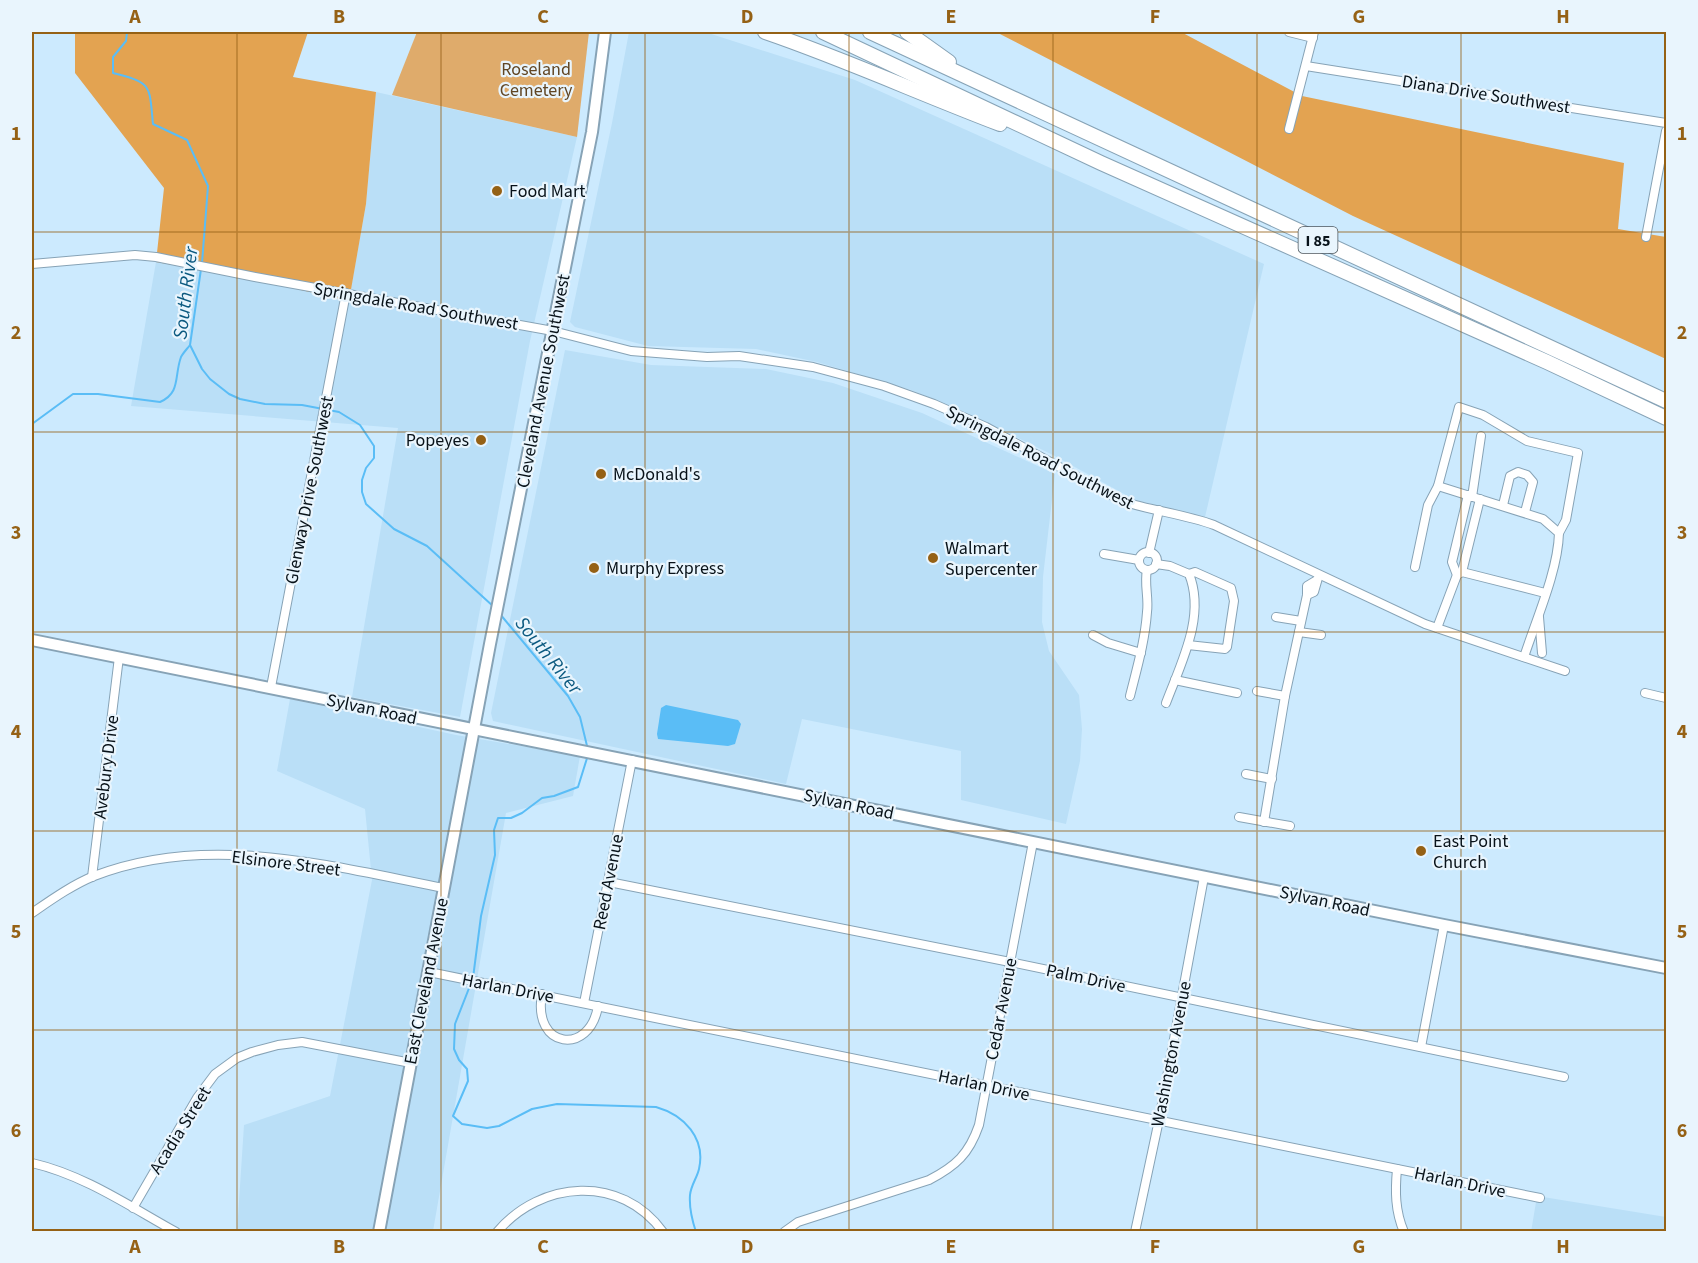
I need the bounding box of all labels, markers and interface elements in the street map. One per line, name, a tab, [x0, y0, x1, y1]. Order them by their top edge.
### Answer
text: A	[128, 3, 141, 31]
text: B	[333, 3, 345, 31]
text: C	[537, 3, 549, 31]
text: D	[741, 3, 753, 31]
text: E	[946, 3, 956, 31]
text: F	[1150, 3, 1160, 31]
text: G	[1353, 3, 1365, 31]
text: H	[1556, 3, 1570, 31]
park label: Roseland Cemetery	[500, 57, 573, 103]
street label: Diana Drive Southwest	[1400, 69, 1572, 120]
text: 1	[11, 120, 21, 148]
text: 1	[1677, 120, 1687, 148]
place label: Food Mart	[509, 179, 585, 204]
marker: Food Mart	[490, 184, 504, 198]
road number: I 85	[1298, 227, 1338, 253]
water label: South River	[166, 244, 206, 341]
street label: Cleveland Avenue Southwest	[510, 272, 577, 490]
street label: Springdale Road Southwest	[312, 276, 520, 337]
text: 2	[11, 319, 21, 347]
text: 2	[1677, 319, 1687, 347]
street label: Glenway Drive Southwest	[279, 394, 340, 586]
street label: Springdale Road Southwest	[942, 399, 1138, 516]
place label: Popeyes	[406, 428, 469, 453]
marker: Popeyes	[474, 433, 488, 447]
place label: McDonald's	[613, 462, 700, 487]
marker: McDonald's	[594, 467, 608, 481]
text: 3	[11, 519, 21, 547]
text: 3	[1677, 519, 1687, 547]
place label: Walmart Supercenter	[945, 536, 1038, 582]
marker: Walmart Supercenter	[926, 551, 940, 565]
place label: Murphy Express	[606, 556, 724, 581]
marker: Murphy Express	[587, 561, 601, 575]
water label: South River	[508, 611, 589, 701]
street label: Sylvan Road	[324, 688, 419, 731]
street label: Avebury Drive	[88, 714, 125, 820]
text: 4	[11, 718, 22, 746]
text: 4	[1677, 718, 1688, 746]
street label: Sylvan Road	[801, 783, 896, 826]
place label: East Point Church	[1433, 829, 1508, 875]
street label: Reed Avenue	[587, 832, 630, 932]
street label: Elsinore Street	[230, 844, 342, 883]
marker: East Point Church	[1414, 844, 1428, 858]
street label: Sylvan Road	[1277, 880, 1372, 923]
street label: East Cleveland Avenue	[398, 896, 455, 1067]
text: 5	[11, 918, 21, 946]
text: 5	[1677, 918, 1687, 946]
street label: Cedar Avenue	[979, 956, 1024, 1062]
street label: Palm Drive	[1044, 958, 1128, 999]
street label: Harlan Drive	[460, 967, 556, 1010]
street label: Washington Avenue	[1145, 979, 1198, 1129]
street label: Harlan Drive	[936, 1064, 1032, 1107]
street label: Acadia Street	[144, 1082, 217, 1179]
text: 6	[11, 1117, 21, 1145]
text: 6	[1677, 1117, 1687, 1145]
street label: Harlan Drive	[1412, 1161, 1508, 1204]
text: A	[128, 1233, 141, 1261]
text: B	[333, 1233, 345, 1261]
text: C	[537, 1233, 549, 1261]
text: D	[741, 1233, 753, 1261]
text: E	[946, 1233, 956, 1261]
text: F	[1150, 1233, 1160, 1261]
text: G	[1353, 1233, 1365, 1261]
text: H	[1556, 1233, 1570, 1261]

